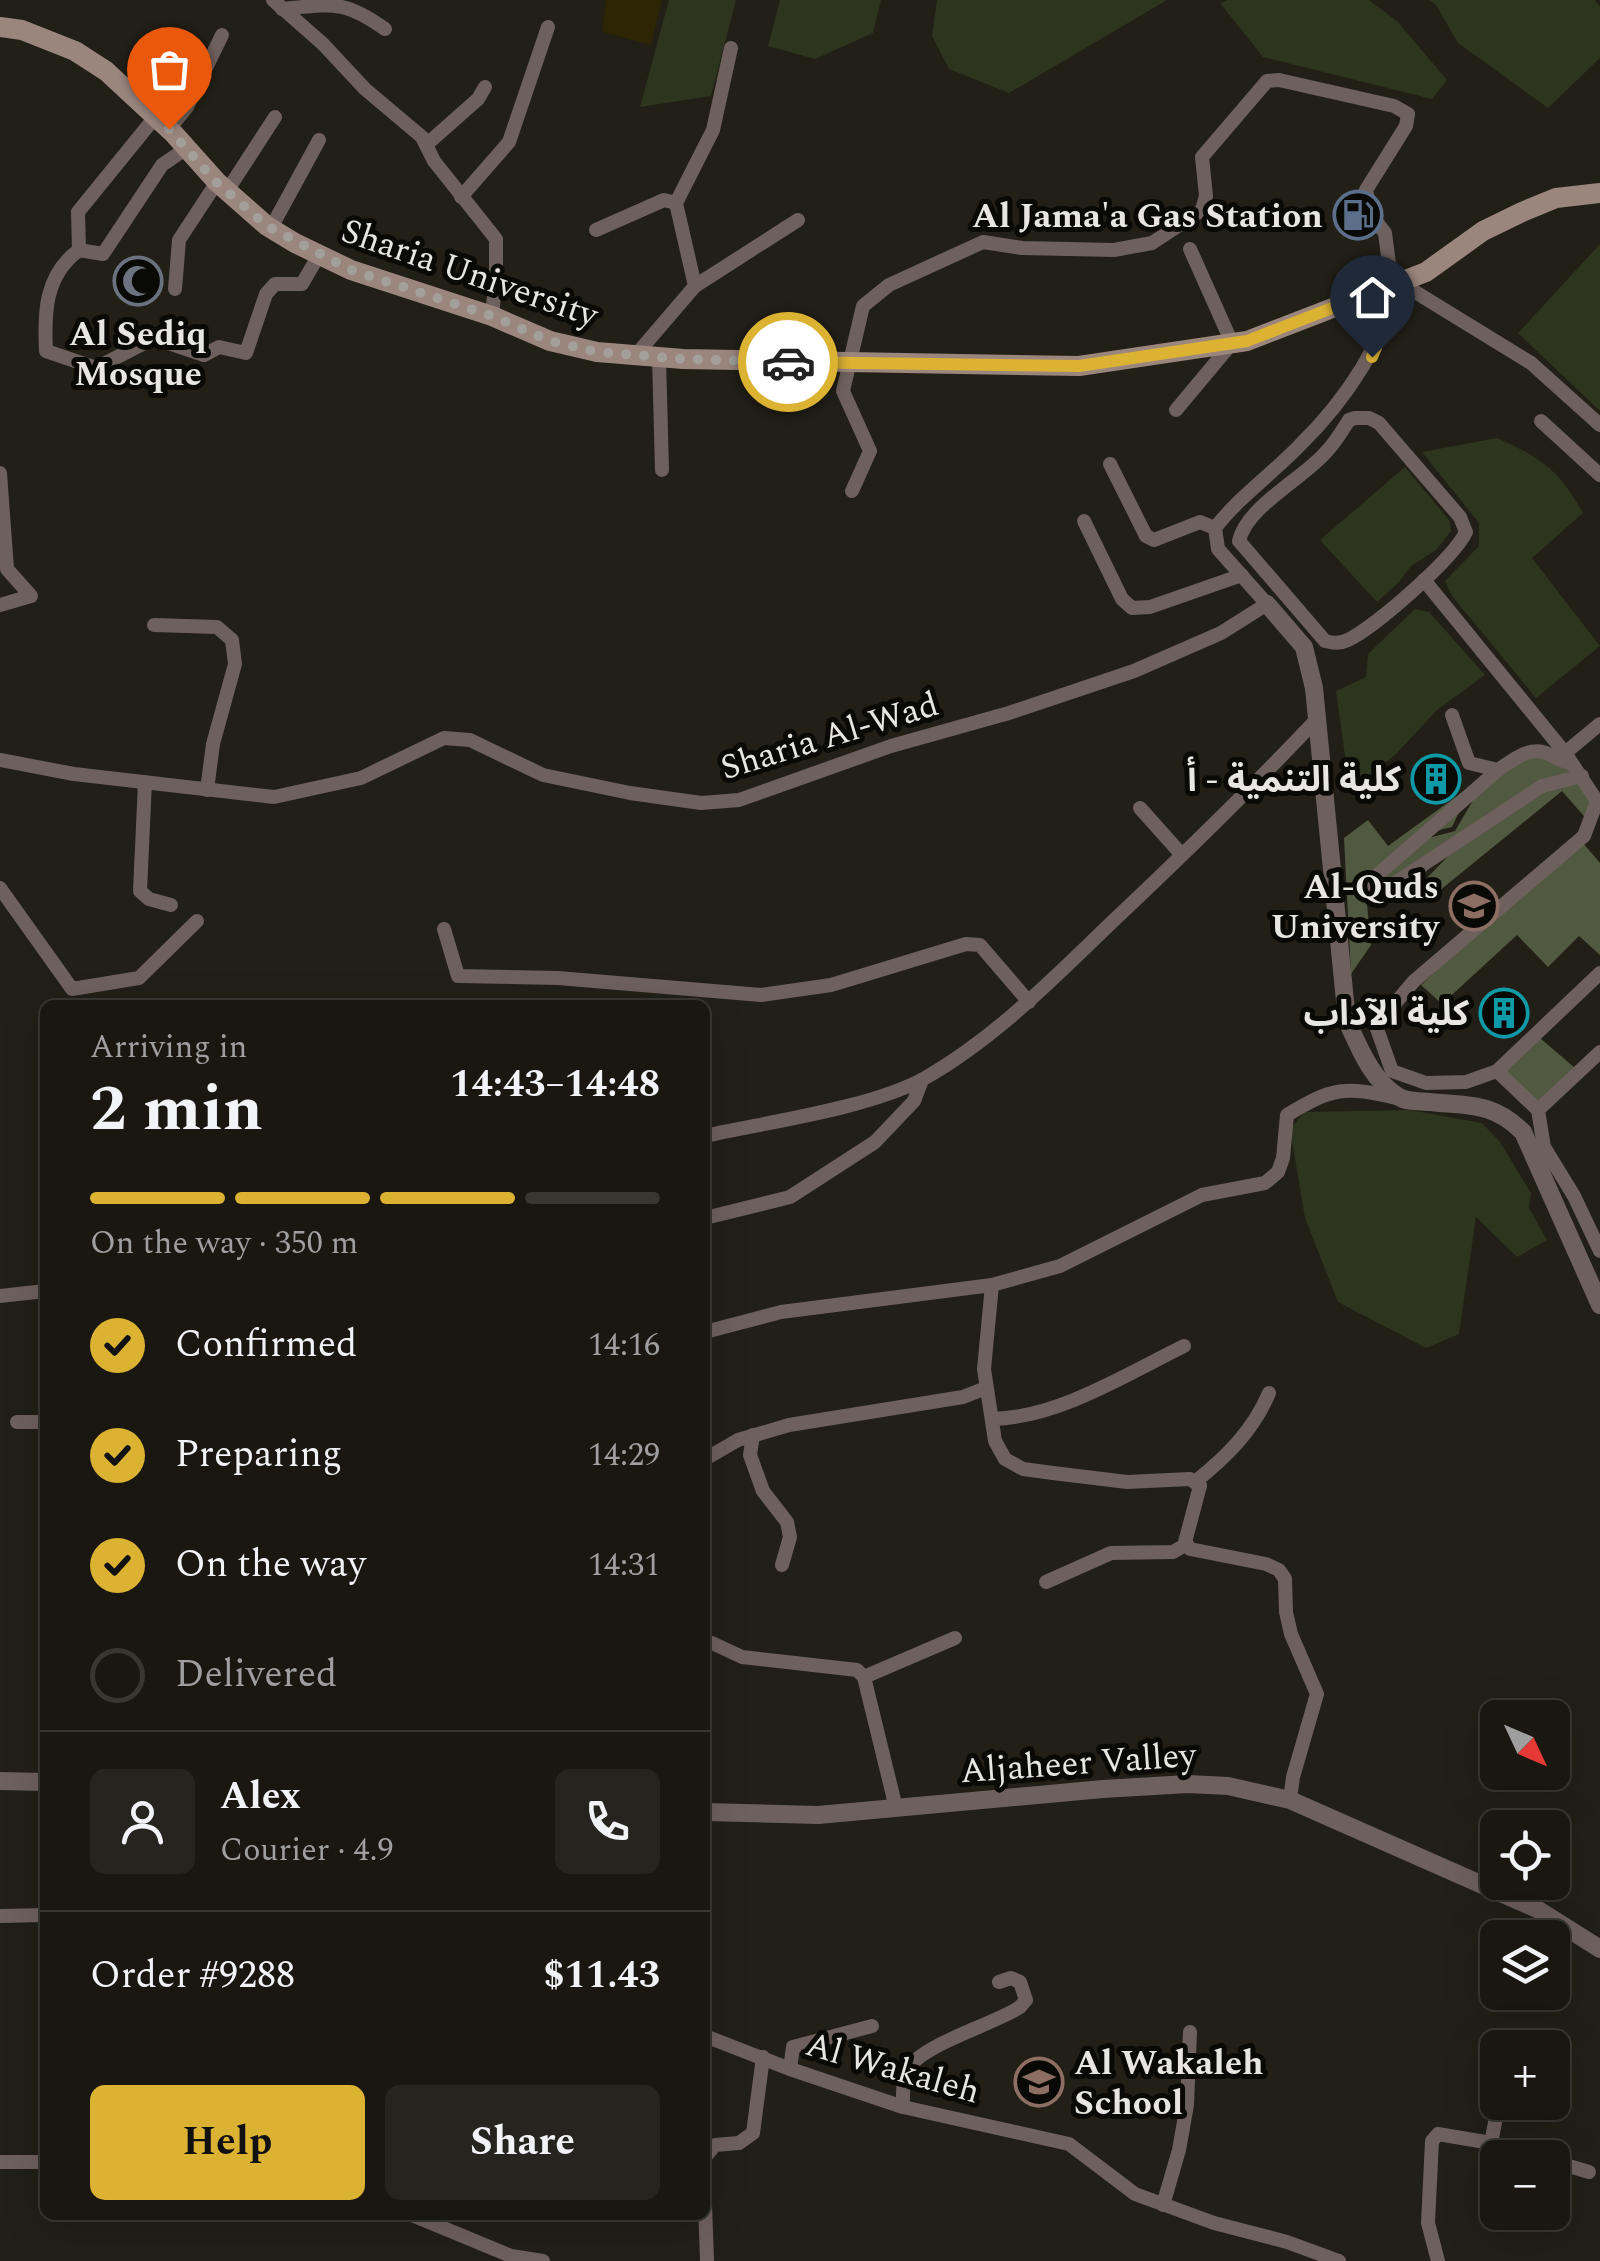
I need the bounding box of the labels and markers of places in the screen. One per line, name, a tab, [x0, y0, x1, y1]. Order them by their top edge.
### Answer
pin	[127, 27, 212, 130]
fuel station icon: Al Jama'a Gas Station	[1332, 189, 1384, 241]
place label: Al Jama'a Gas Station	[972, 190, 1323, 243]
mosque icon: Al Sediq Mosque	[112, 255, 164, 307]
pin	[1330, 255, 1415, 358]
place label: Al Sediq Mosque	[69, 308, 207, 401]
building icon: كلية التنمية - أ	[1410, 753, 1462, 805]
place label: كلية التنمية - أ	[1187, 754, 1402, 807]
place label: Al-Quds University	[1271, 861, 1440, 954]
school or university icon: Al-Quds University	[1448, 880, 1500, 932]
building icon: كلية الآداب	[1478, 987, 1530, 1039]
place label: كلية الآداب	[1303, 988, 1470, 1041]
place label: Al Wakaleh School	[1074, 2037, 1264, 2130]
school or university icon: Al Wakaleh School	[1013, 2056, 1065, 2108]

